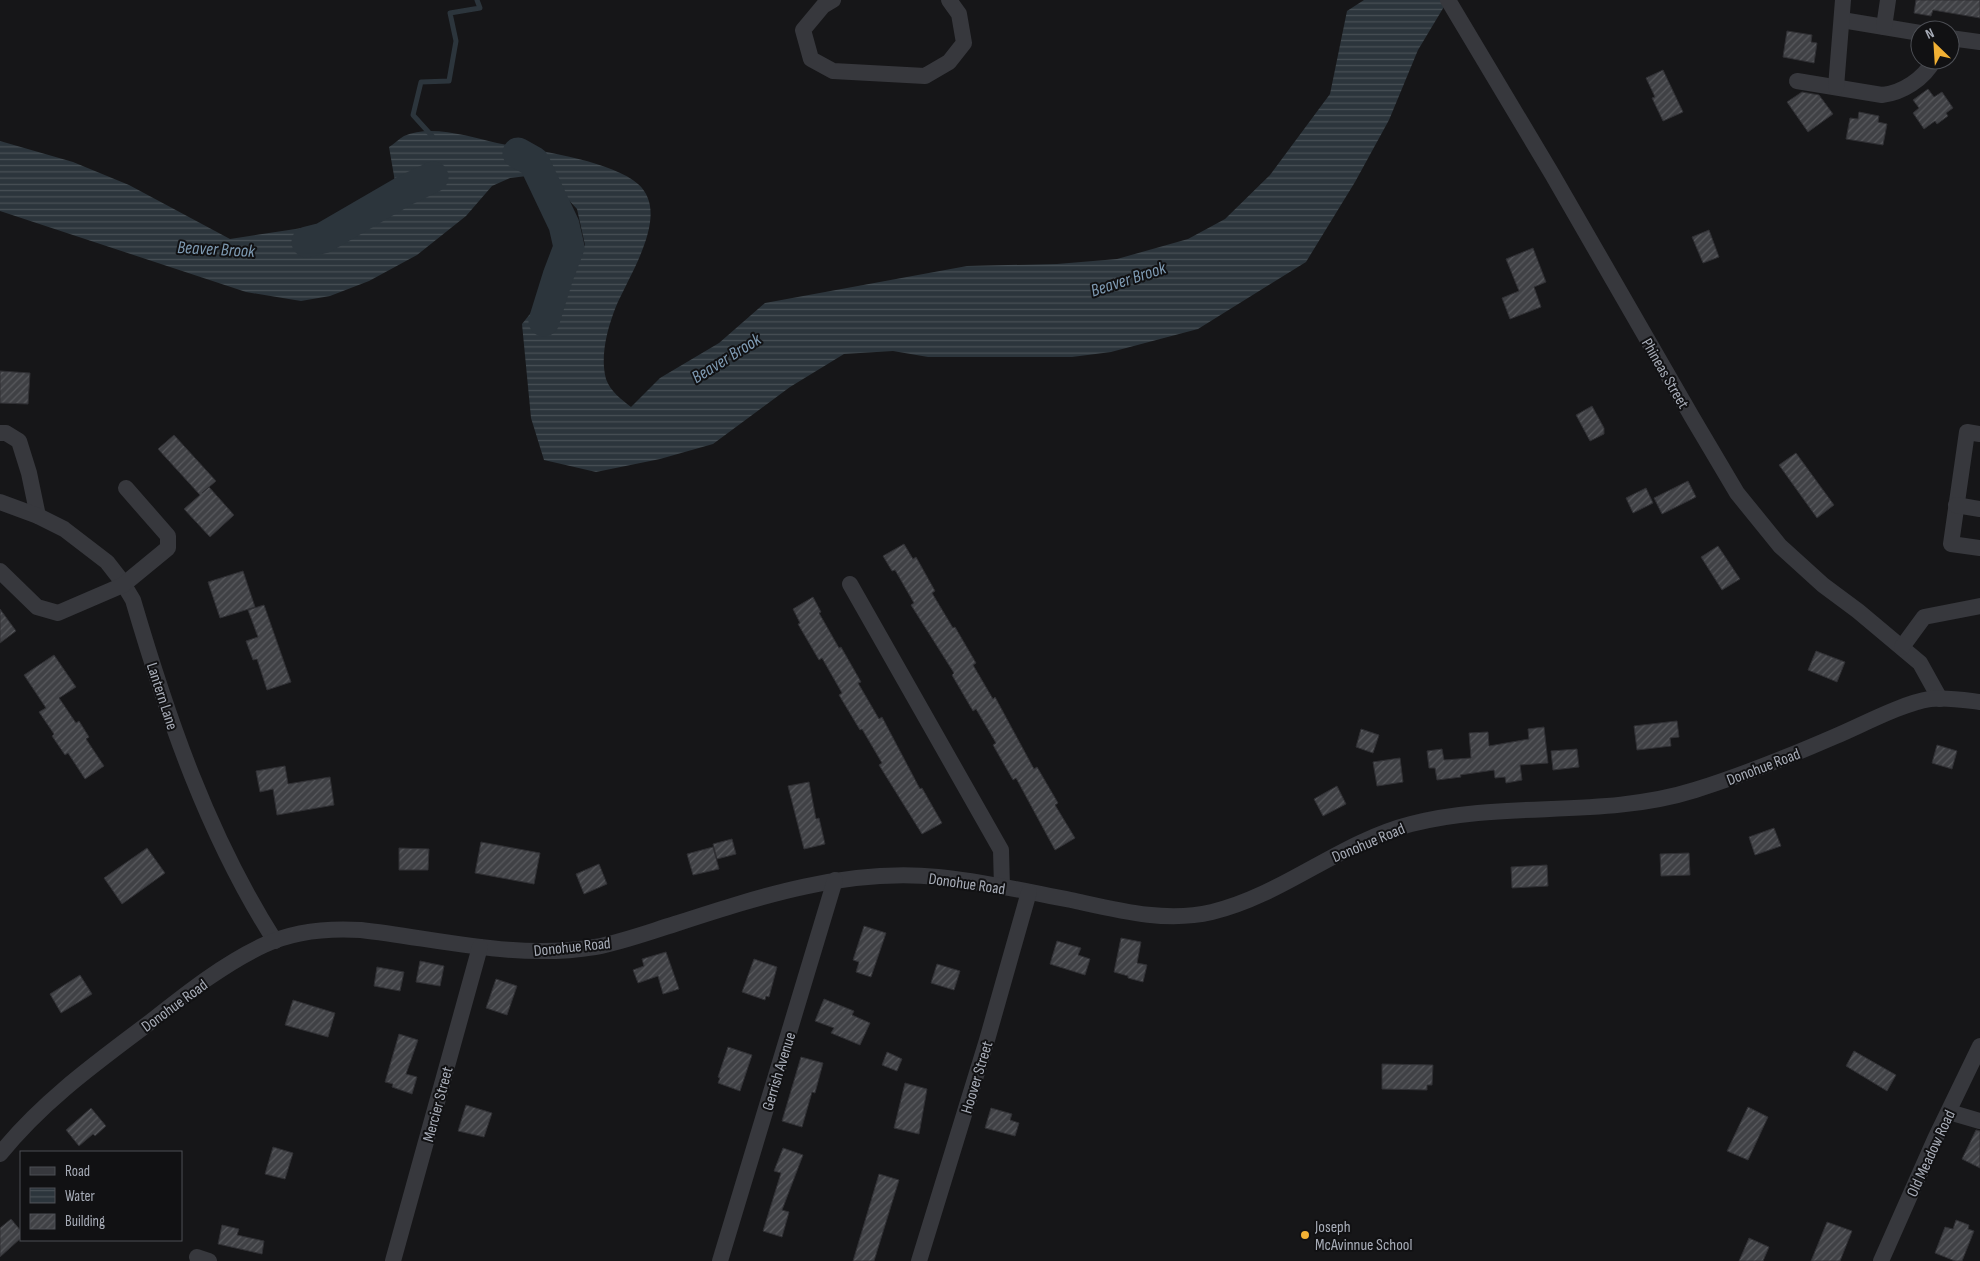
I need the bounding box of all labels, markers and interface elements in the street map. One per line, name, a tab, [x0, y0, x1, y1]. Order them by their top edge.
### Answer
north arrow	[1910, 20, 1960, 70]
text: N	[1923, 24, 1937, 43]
water label: Beaver Brook	[177, 237, 257, 262]
water label: Beaver Brook	[1088, 257, 1170, 301]
water label: Beaver Brook	[688, 328, 766, 388]
street label: Phineas Street	[1637, 335, 1693, 412]
street label: Lantern Lane	[142, 660, 181, 732]
street label: Donohue Road	[1724, 745, 1803, 790]
street label: Donohue Road	[1329, 820, 1408, 867]
street label: Donohue Road	[927, 870, 1006, 899]
street label: Donohue Road	[533, 934, 612, 961]
street label: Donohue Road	[138, 976, 212, 1037]
street label: Gerrish Avenue	[759, 1030, 800, 1113]
street label: Hoover Street	[957, 1039, 997, 1116]
street label: Mercier Street	[419, 1065, 458, 1144]
street label: Old Meadow Road	[1903, 1107, 1960, 1200]
legend	[20, 1151, 182, 1241]
text: Road	[65, 1162, 90, 1181]
text: Water	[65, 1187, 96, 1206]
text: Building	[65, 1212, 105, 1231]
place label: Joseph McAvinnue School	[1314, 1218, 1412, 1255]
marker: Joseph McAvinnue School	[1299, 1229, 1311, 1241]

